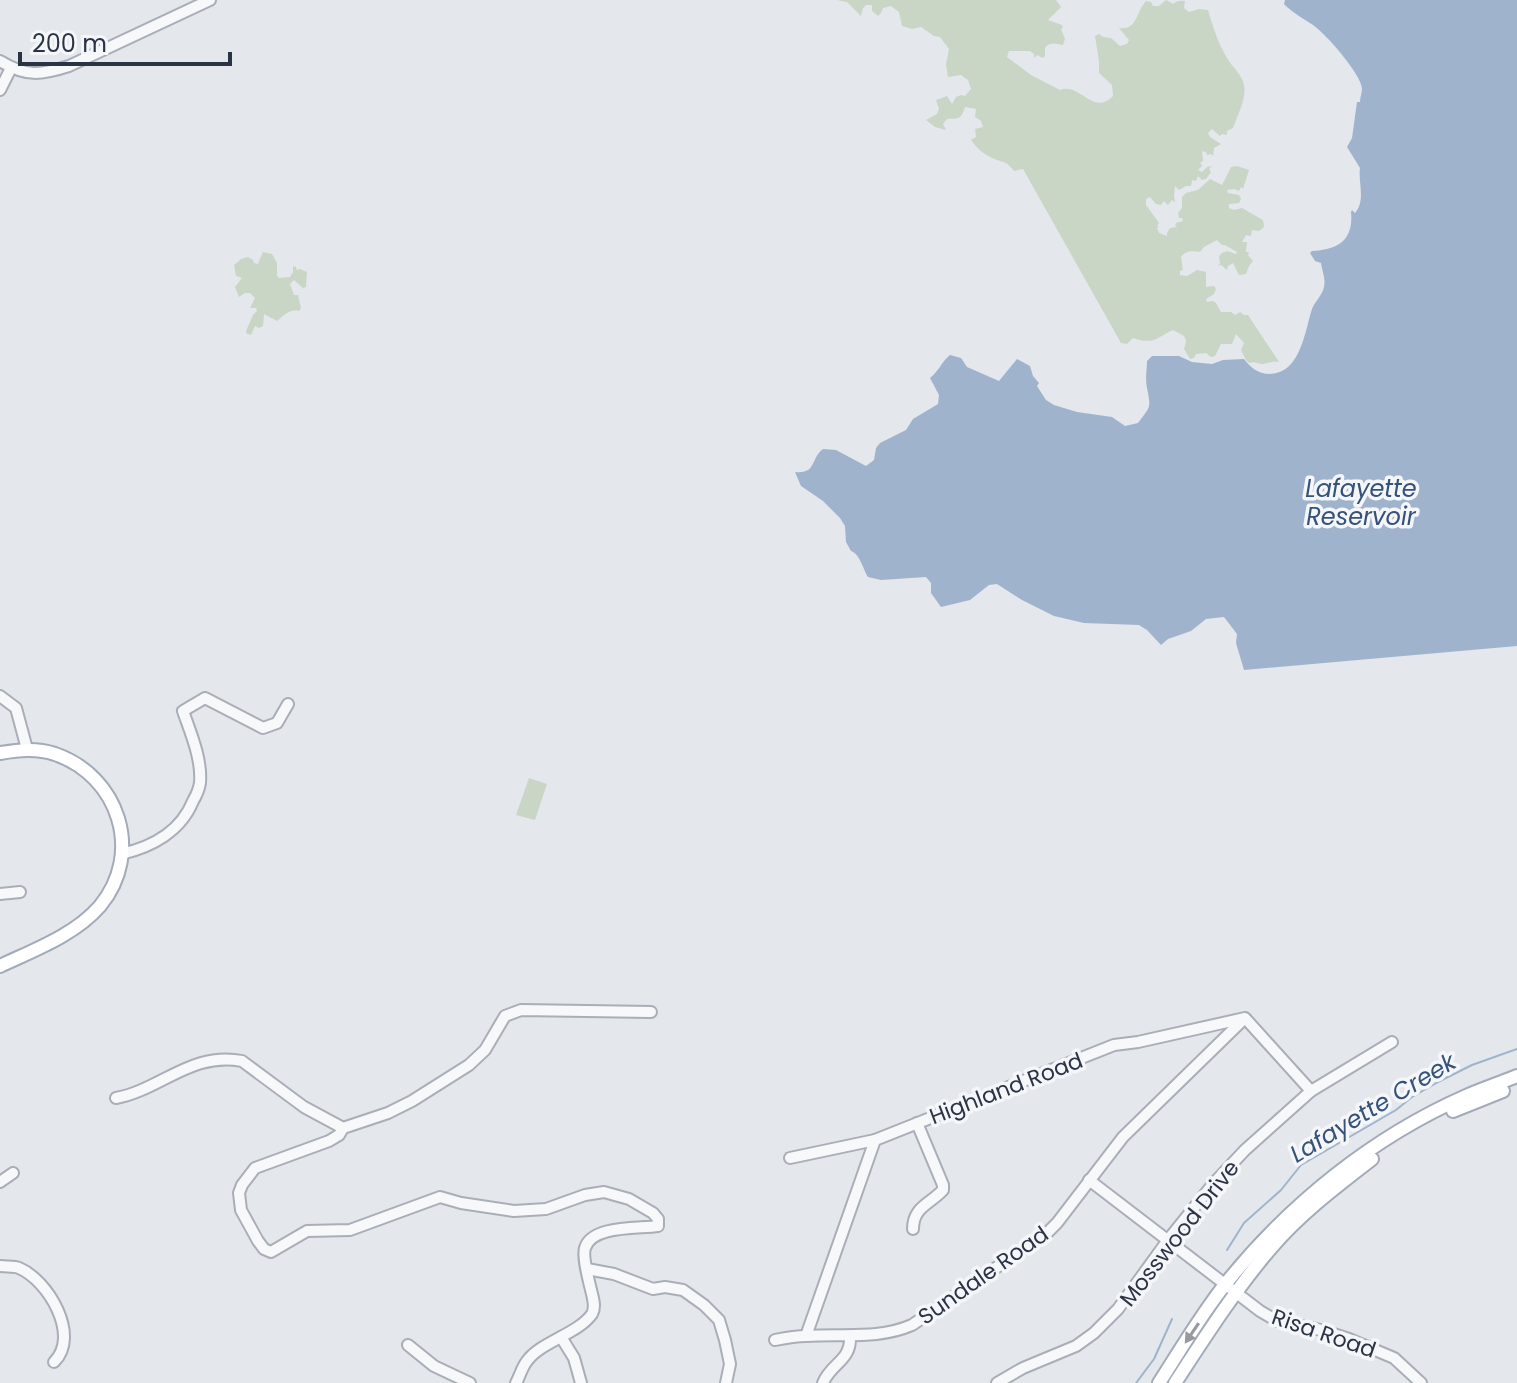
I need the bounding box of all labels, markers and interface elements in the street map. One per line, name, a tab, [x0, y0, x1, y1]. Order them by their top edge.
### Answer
scale bar	[20, 16, 230, 66]
text: 200 m	[32, 27, 107, 60]
water label: Lafayette Reservoir	[1305, 472, 1417, 533]
water label: Lafayette Creek	[1284, 1044, 1463, 1170]
street label: Highland Road	[925, 1045, 1087, 1132]
street label: Mosswood Drive	[1112, 1154, 1246, 1313]
street label: Sundale Road	[912, 1219, 1055, 1332]
street label: Risa Road	[1268, 1301, 1380, 1366]
one-way arrow	[1185, 1322, 1200, 1344]

